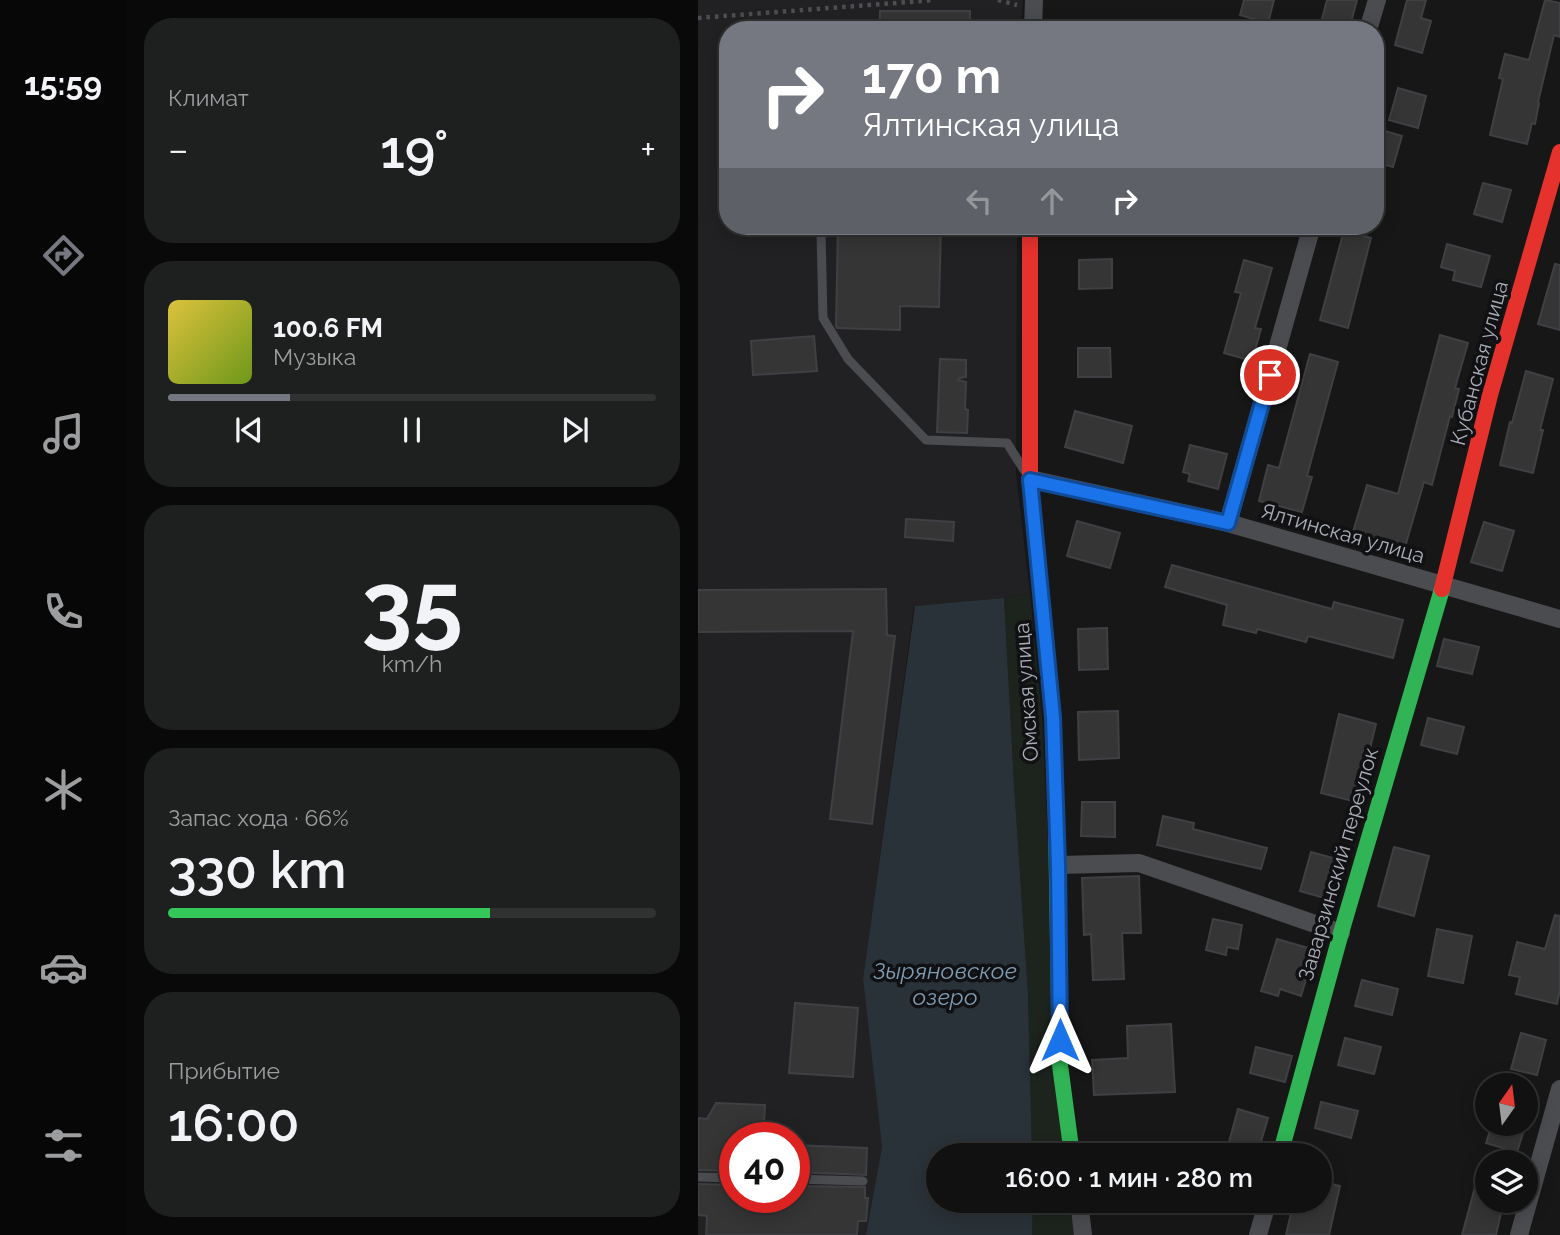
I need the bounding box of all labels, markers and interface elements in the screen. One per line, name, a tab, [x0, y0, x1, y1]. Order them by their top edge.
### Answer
text: 170 m	[862, 47, 1001, 104]
icon: right	[747, 49, 838, 140]
text: 15:59	[24, 65, 102, 102]
text: Климат	[168, 84, 249, 111]
text: Ялтинская улица	[862, 106, 1120, 143]
text: 19°	[380, 119, 448, 180]
text: −	[168, 127, 188, 172]
text: +	[640, 127, 656, 172]
icon: left	[960, 182, 998, 220]
icon: ahead	[1033, 182, 1071, 220]
icon: right	[1106, 182, 1144, 220]
icon: directions	[39, 231, 88, 280]
street label: Кубанская улица	[1445, 278, 1513, 448]
text: 100.6 FM	[273, 313, 383, 343]
text: Музыка	[273, 343, 356, 370]
pin	[1240, 345, 1300, 405]
icon: arrive	[1251, 356, 1289, 394]
icon: music	[39, 409, 88, 458]
icon: previous	[230, 411, 268, 449]
icon: pause	[393, 411, 431, 449]
icon: next	[556, 411, 594, 449]
street label: Ялтинская улица	[1258, 498, 1428, 568]
text: 35	[361, 551, 463, 658]
icon: phone	[39, 587, 88, 636]
street label: Омская улица	[1009, 622, 1043, 762]
text: km/h	[382, 650, 442, 677]
street label: Заварзинский переулок	[1293, 744, 1383, 984]
icon: climate	[39, 765, 88, 814]
text: Запас хода · 66%	[168, 804, 349, 831]
text: 330 km	[168, 839, 347, 900]
icon: car	[39, 943, 88, 992]
water label: Зыряновское озеро	[873, 957, 1017, 1010]
position arrow	[1023, 1003, 1097, 1077]
text: Прибытие	[168, 1057, 280, 1084]
north arrow	[1475, 1073, 1538, 1136]
map controls	[1475, 1073, 1538, 1213]
text: 16:00	[168, 1092, 300, 1153]
icon: filters	[39, 1121, 88, 1170]
speed limit sign: 40	[719, 1122, 810, 1213]
button: layers	[1475, 1150, 1538, 1213]
text: 16:00 · 1 мин · 280 m	[1005, 1163, 1253, 1193]

